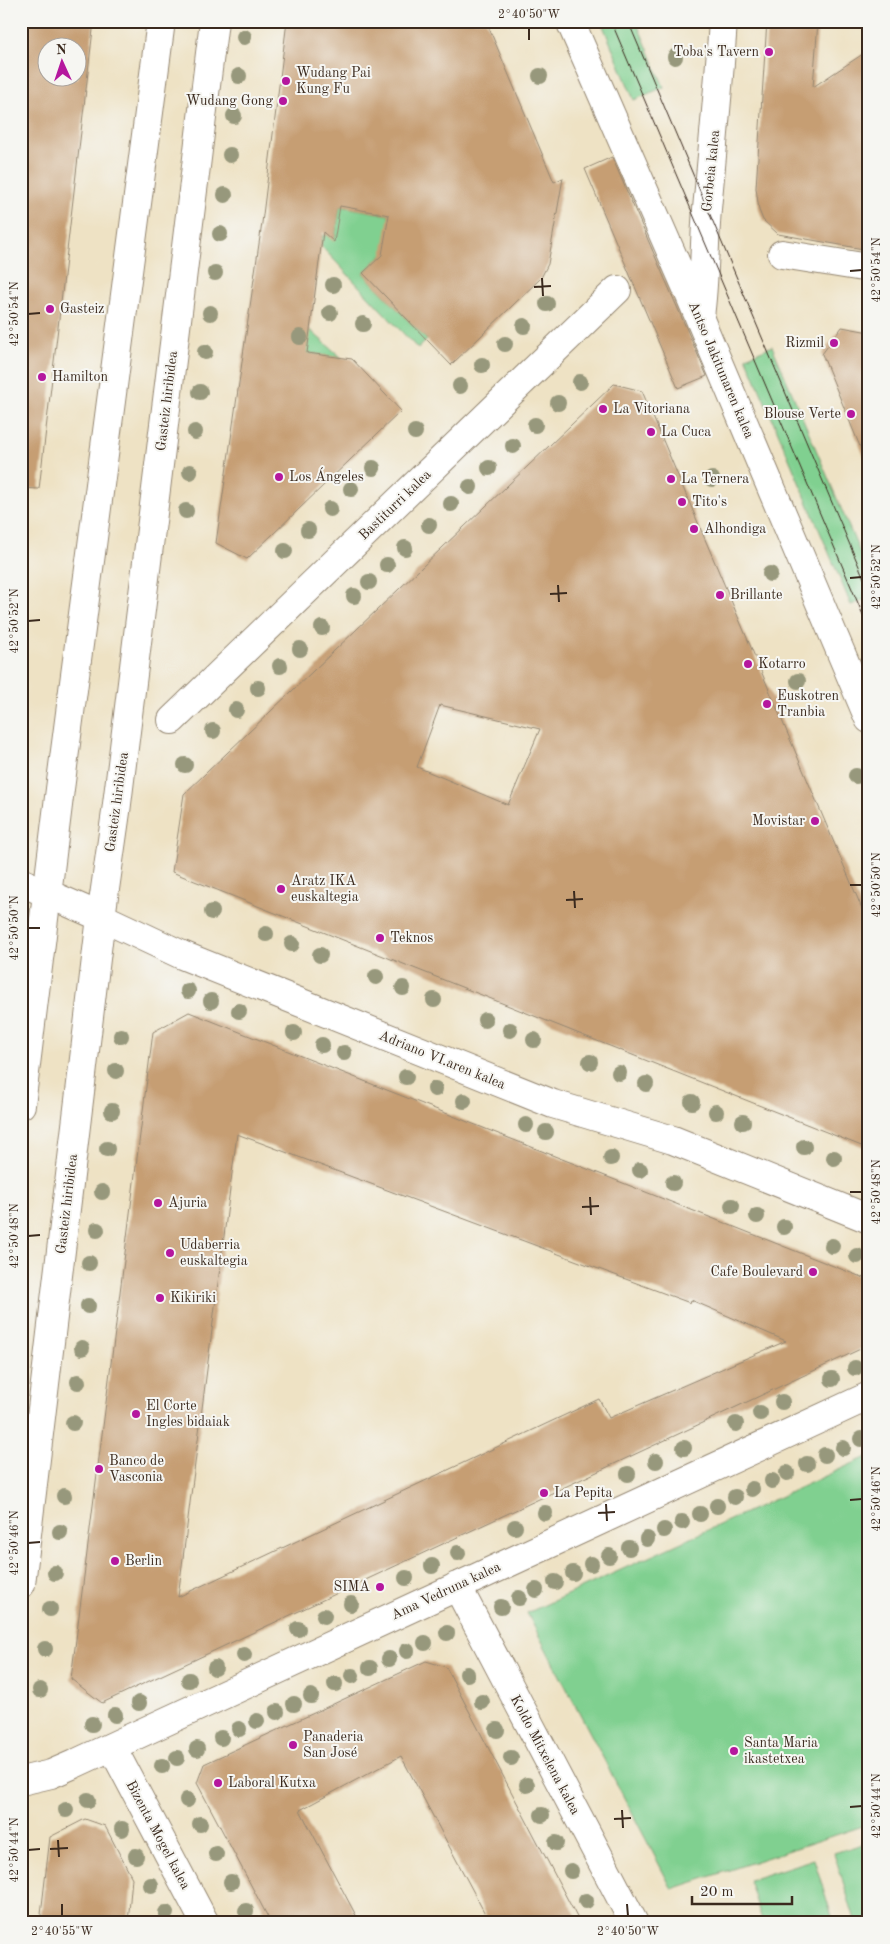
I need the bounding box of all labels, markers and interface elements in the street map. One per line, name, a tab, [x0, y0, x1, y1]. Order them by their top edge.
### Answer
text: 2°40'50"W	[498, 8, 560, 21]
north arrow	[38, 38, 88, 88]
text: N	[56, 43, 67, 57]
place label: Toba's Tavern	[673, 45, 759, 59]
marker: Toba's Tavern	[763, 46, 775, 58]
place label: Wudang Pai Kung Fu	[296, 66, 371, 96]
marker: Wudang Pai Kung Fu	[280, 75, 292, 87]
place label: Wudang Gong	[186, 94, 273, 108]
marker: Wudang Gong	[277, 95, 289, 107]
street label: Gorbeia kalea	[700, 129, 722, 213]
text: 42°50'54"N	[870, 237, 883, 303]
text: 42°50'54"N	[8, 281, 21, 347]
street label: Antso Jakitunaren kalea	[686, 299, 756, 441]
place label: Gasteiz	[60, 302, 104, 316]
marker: Gasteiz	[44, 303, 56, 315]
place label: Rizmil	[785, 336, 824, 350]
marker: Rizmil	[828, 337, 840, 349]
street label: Gasteiz hiribidea	[154, 350, 180, 452]
place label: Hamilton	[52, 370, 108, 384]
marker: Hamilton	[36, 371, 48, 383]
place label: La Vitoriana	[613, 402, 690, 416]
marker: La Vitoriana	[597, 403, 609, 415]
place label: Blouse Verte	[764, 407, 841, 421]
marker: Blouse Verte	[845, 408, 857, 420]
place label: La Cuca	[661, 425, 711, 439]
marker: La Cuca	[645, 426, 657, 438]
place label: Los Ángeles	[289, 467, 364, 484]
street label: Bastiturri kalea	[356, 467, 434, 543]
marker: Los Ángeles	[273, 471, 285, 483]
place label: La Ternera	[681, 472, 749, 486]
marker: La Ternera	[665, 473, 677, 485]
place label: Tito's	[692, 495, 727, 509]
marker: Tito's	[676, 496, 688, 508]
place label: Alhondiga	[704, 522, 766, 536]
marker: Alhondiga	[688, 523, 700, 535]
text: 42°50'52"N	[870, 544, 883, 610]
text: 42°50'52"N	[8, 588, 21, 654]
place label: Brillante	[730, 588, 783, 602]
marker: Brillante	[714, 589, 726, 601]
place label: Kotarro	[758, 657, 806, 671]
marker: Kotarro	[742, 658, 754, 670]
place label: Euskotren Tranbia	[777, 689, 840, 719]
marker: Euskotren Tranbia	[761, 698, 773, 710]
street label: Gasteiz hiribidea	[103, 751, 131, 853]
place label: Movistar	[752, 814, 805, 828]
marker: Movistar	[809, 815, 821, 827]
text: 42°50'50"N	[870, 852, 883, 918]
place label: Aratz IKA euskaltegia	[291, 874, 359, 904]
marker: Aratz IKA euskaltegia	[275, 883, 287, 895]
text: 42°50'50"N	[8, 895, 21, 961]
place label: Teknos	[390, 931, 433, 945]
marker: Teknos	[374, 932, 386, 944]
street label: Adriano VI.aren kalea	[377, 1028, 507, 1092]
street label: Gasteiz hiribidea	[54, 1153, 80, 1255]
text: 42°50'48"N	[870, 1159, 883, 1225]
place label: Ajuria	[168, 1196, 207, 1210]
marker: Ajuria	[152, 1197, 164, 1209]
text: 42°50'48"N	[8, 1203, 21, 1269]
place label: Udaberria euskaltegia	[180, 1238, 248, 1268]
marker: Udaberria euskaltegia	[164, 1247, 176, 1259]
place label: Cafe Boulevard	[710, 1265, 803, 1279]
marker: Cafe Boulevard	[807, 1266, 819, 1278]
place label: Kikiriki	[170, 1291, 216, 1305]
marker: Kikiriki	[154, 1292, 166, 1304]
place label: El Corte Ingles bidaiak	[146, 1399, 230, 1429]
marker: El Corte Ingles bidaiak	[130, 1408, 142, 1420]
place label: Banco de Vasconia	[109, 1454, 164, 1484]
marker: Banco de Vasconia	[93, 1463, 105, 1475]
text: 42°50'46"N	[870, 1466, 883, 1532]
place label: La Pepita	[554, 1486, 612, 1500]
marker: La Pepita	[538, 1487, 550, 1499]
text: 42°50'46"N	[8, 1510, 21, 1576]
place label: Berlin	[125, 1554, 162, 1568]
marker: Berlin	[109, 1555, 121, 1567]
street label: Ama Vedruna kalea	[389, 1560, 503, 1622]
place label: SIMA	[333, 1580, 370, 1594]
marker: SIMA	[374, 1581, 386, 1593]
street label: Koldo Mitxelena kalea	[508, 1693, 582, 1817]
place label: Panaderia San José	[303, 1730, 364, 1760]
place label: Santa Maria ikastetxea	[744, 1736, 818, 1766]
marker: Panaderia San José	[287, 1739, 299, 1751]
marker: Santa Maria ikastetxea	[728, 1745, 740, 1757]
text: 42°50'44"N	[870, 1773, 883, 1839]
place label: Laboral Kutxa	[228, 1776, 316, 1790]
marker: Laboral Kutxa	[212, 1777, 224, 1789]
street label: Bizenta Mogel kalea	[123, 1778, 193, 1892]
text: 42°50'44"N	[8, 1817, 21, 1883]
scale bar	[692, 1874, 792, 1906]
text: 20 m	[700, 1885, 734, 1900]
text: 2°40'55"W	[31, 1925, 93, 1938]
text: 2°40'50"W	[597, 1925, 659, 1938]

